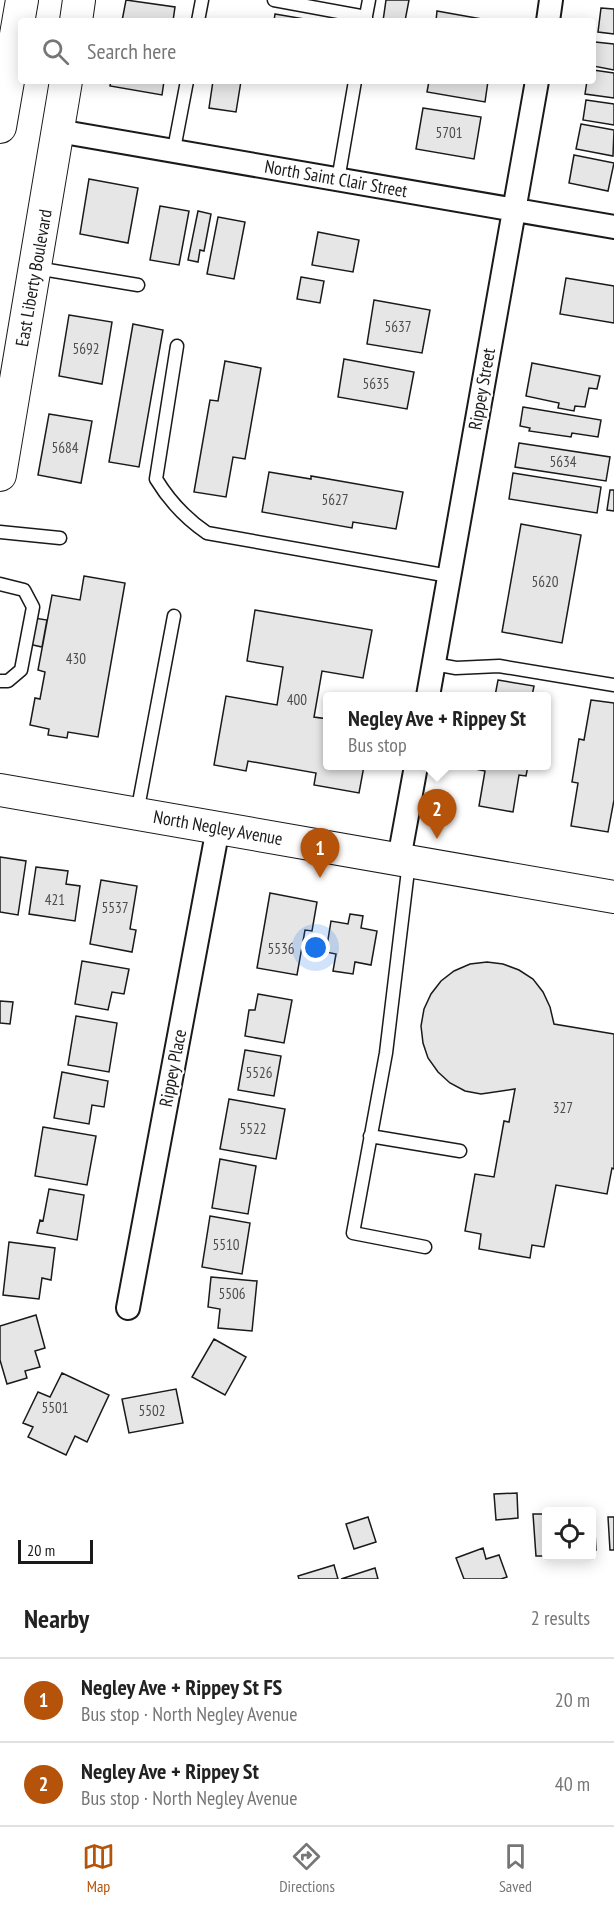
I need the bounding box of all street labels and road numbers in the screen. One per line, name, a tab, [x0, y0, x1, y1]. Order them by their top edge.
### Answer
street label: North Saint Clair Street	[263, 155, 409, 202]
street label: East Liberty Boulevard	[10, 207, 57, 348]
street label: Rippey Street	[463, 346, 500, 432]
street label: North Negley Avenue	[152, 805, 284, 850]
street label: Rippey Place	[154, 1027, 191, 1109]

